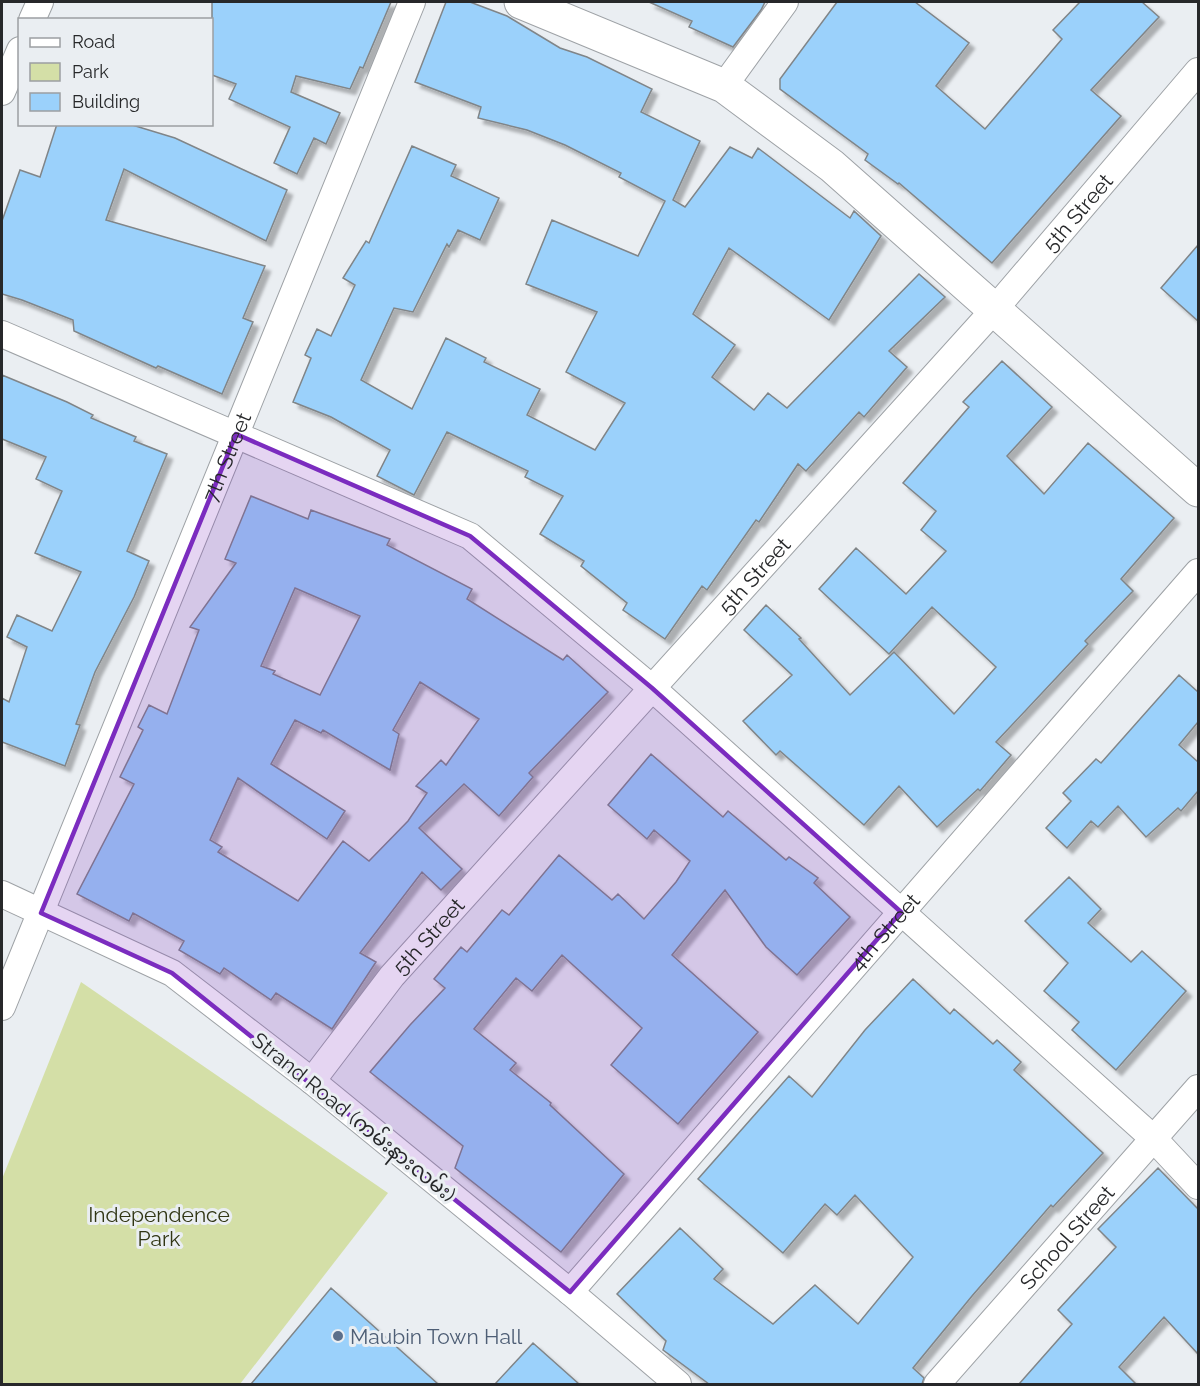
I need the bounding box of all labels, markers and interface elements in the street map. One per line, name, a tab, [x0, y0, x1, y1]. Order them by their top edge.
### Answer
legend	[18, 18, 213, 126]
text: Road	[72, 31, 115, 52]
text: Park	[72, 61, 109, 82]
text: Building	[72, 91, 140, 112]
street label: 5th Street	[1037, 168, 1117, 256]
street label: 7th Street	[197, 409, 256, 505]
street label: 5th Street	[713, 532, 795, 619]
street label: 4th Street	[844, 888, 925, 976]
street label: 5th Street	[387, 893, 469, 979]
street label: Strand Road (ကမ်းနားလမ်း)	[244, 1025, 463, 1211]
street label: School Street	[1014, 1180, 1119, 1294]
park label: Independence Park	[88, 1202, 230, 1251]
place label: Maubin Town Hall	[350, 1324, 523, 1349]
marker: Maubin Town Hall	[331, 1329, 345, 1343]

